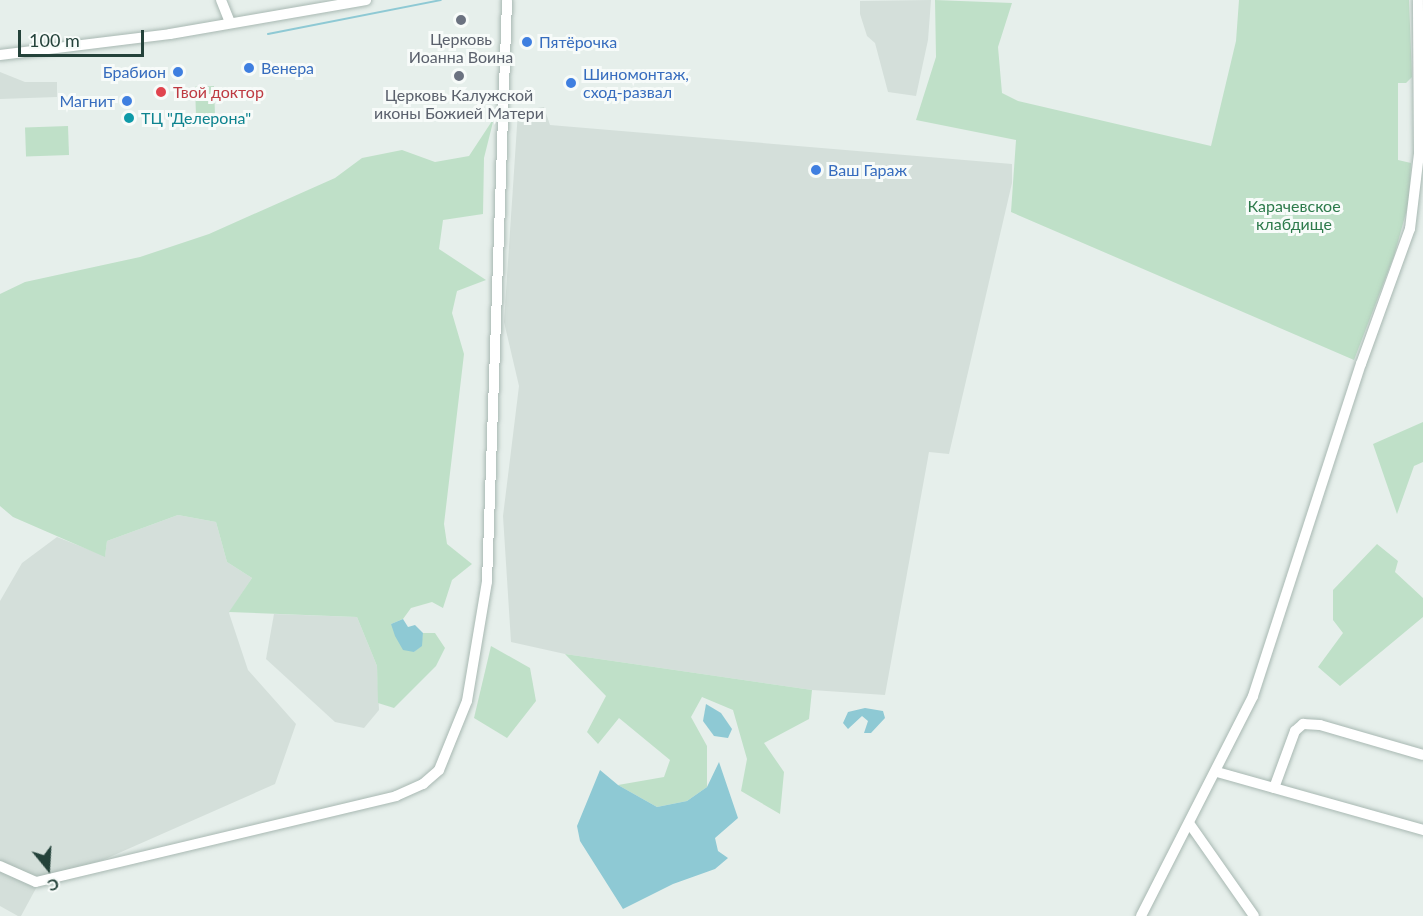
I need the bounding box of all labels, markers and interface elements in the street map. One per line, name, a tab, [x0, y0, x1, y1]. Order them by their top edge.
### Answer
marker: Церковь Иоанна Воина	[454, 13, 468, 27]
scale bar	[21, 18, 147, 56]
text: 100 m	[29, 29, 80, 51]
place label: Церковь Иоанна Воина	[409, 29, 513, 67]
place label: Пятёрочка	[539, 32, 617, 52]
marker: Пятёрочка	[520, 35, 534, 49]
place label: Венера	[261, 58, 314, 78]
marker: Венера	[242, 61, 256, 75]
place label: Брабион	[103, 62, 166, 82]
place label: Шиномонтаж, сход-развал	[583, 64, 689, 102]
marker: Брабион	[171, 65, 185, 79]
marker: Церковь Калужской иконы Божией Матери	[452, 69, 466, 83]
marker: Шиномонтаж, сход-развал	[564, 76, 578, 90]
place label: Твой доктор	[173, 82, 264, 102]
marker: Твой доктор	[154, 85, 168, 99]
place label: Церковь Калужской иконы Божией Матери	[374, 85, 544, 123]
place label: Магнит	[60, 91, 115, 111]
marker: Магнит	[120, 94, 134, 108]
place label: ТЦ "Делерона"	[141, 108, 251, 128]
marker: ТЦ "Делерона"	[122, 111, 136, 125]
place label: Ваш Гараж	[828, 160, 907, 180]
marker: Ваш Гараж	[809, 163, 823, 177]
park label: Карачевское клабдище	[1247, 196, 1341, 234]
north arrow	[18, 838, 78, 898]
text: С	[46, 875, 62, 896]

